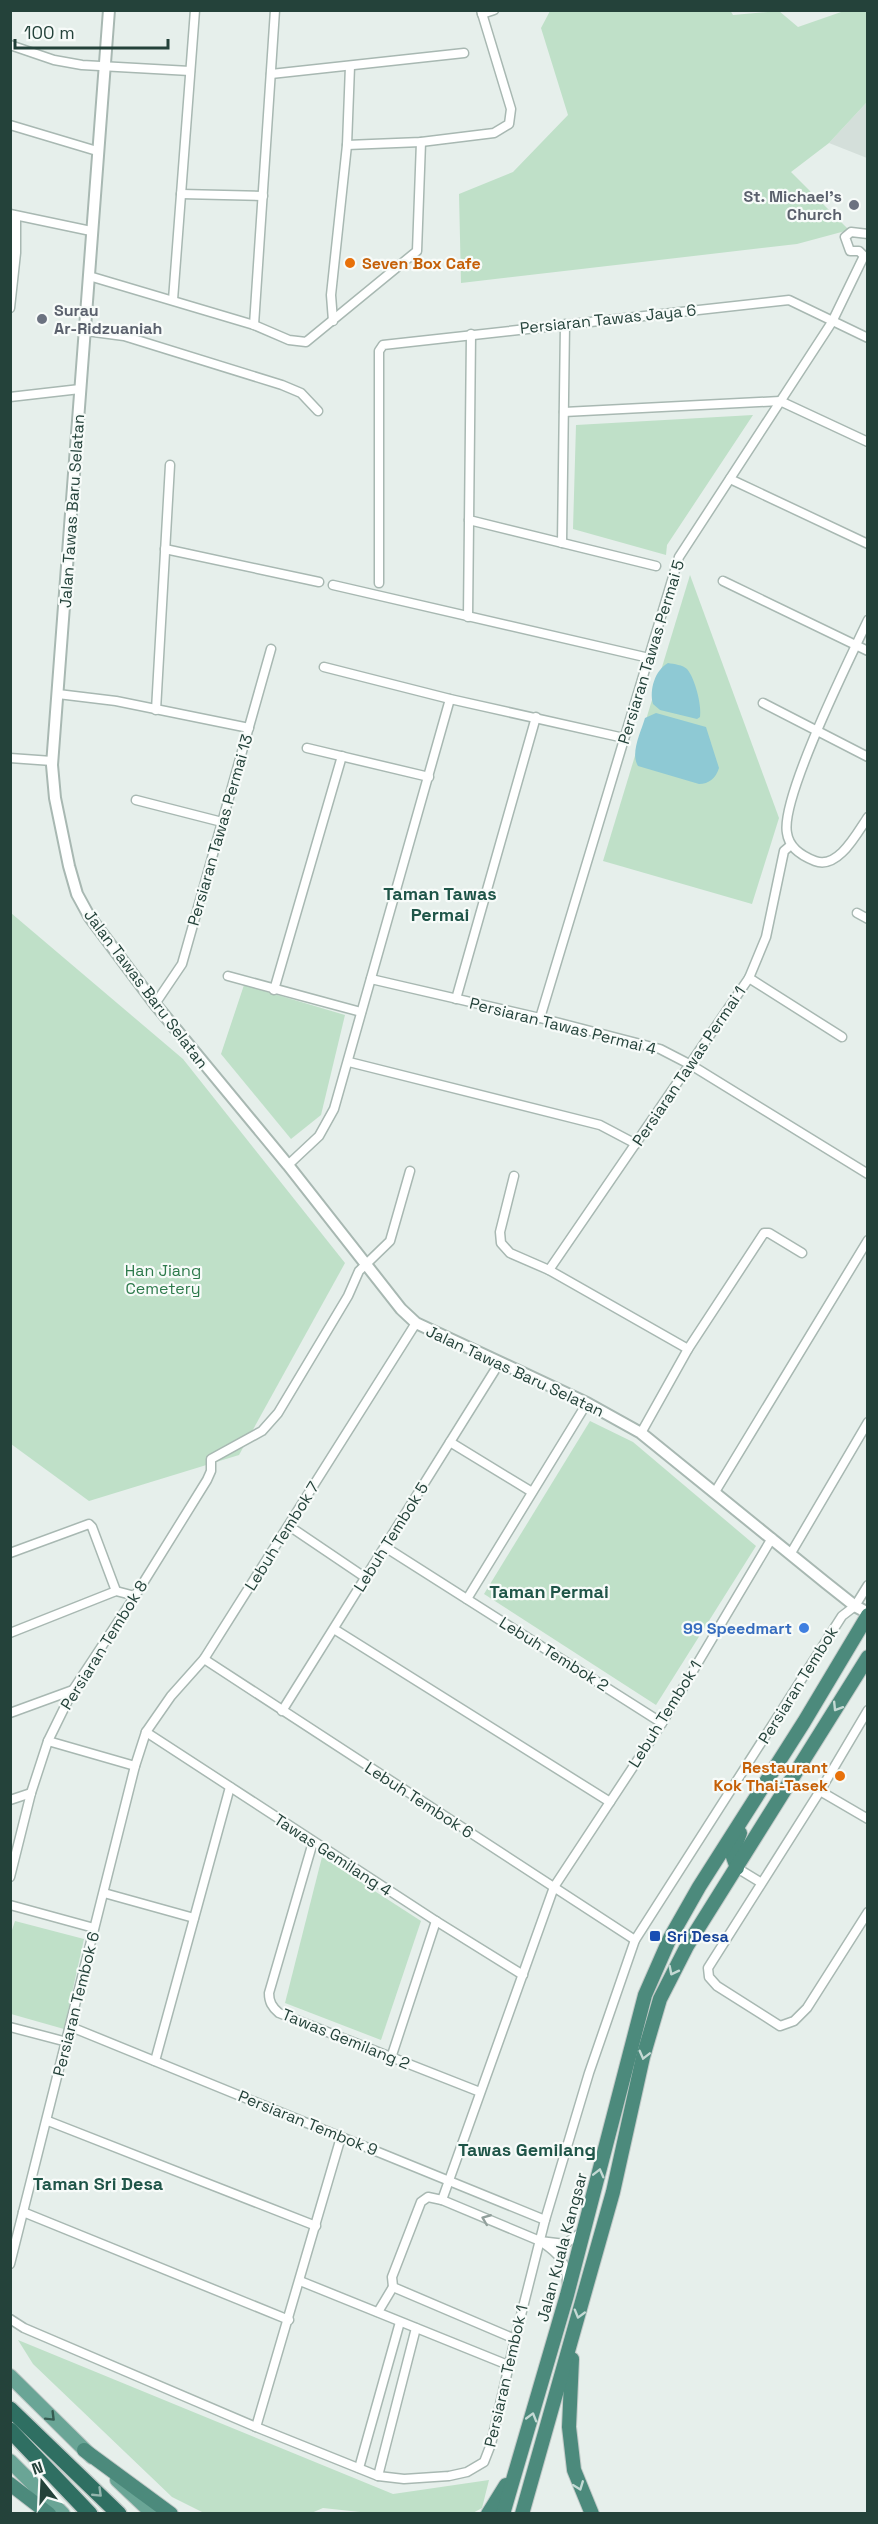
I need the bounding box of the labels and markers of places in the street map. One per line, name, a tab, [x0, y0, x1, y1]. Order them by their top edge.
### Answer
place label: St. Michael's Church	[744, 186, 842, 225]
marker: St. Michael's Church	[847, 198, 861, 212]
place label: Seven Box Cafe	[362, 253, 481, 274]
marker: Seven Box Cafe	[343, 256, 357, 270]
place label: Surau Ar-Ridzuaniah	[54, 300, 162, 339]
marker: Surau Ar-Ridzuaniah	[35, 312, 49, 326]
place label: 99 Speedmart	[683, 1618, 792, 1639]
marker: 99 Speedmart	[797, 1621, 811, 1635]
place label: Restaurant Kok Thai-Tasek	[713, 1757, 828, 1796]
marker: Restaurant Kok Thai-Tasek	[833, 1769, 847, 1783]
place label: Sri Desa	[667, 1926, 729, 1947]
marker: Sri Desa	[648, 1929, 662, 1943]

